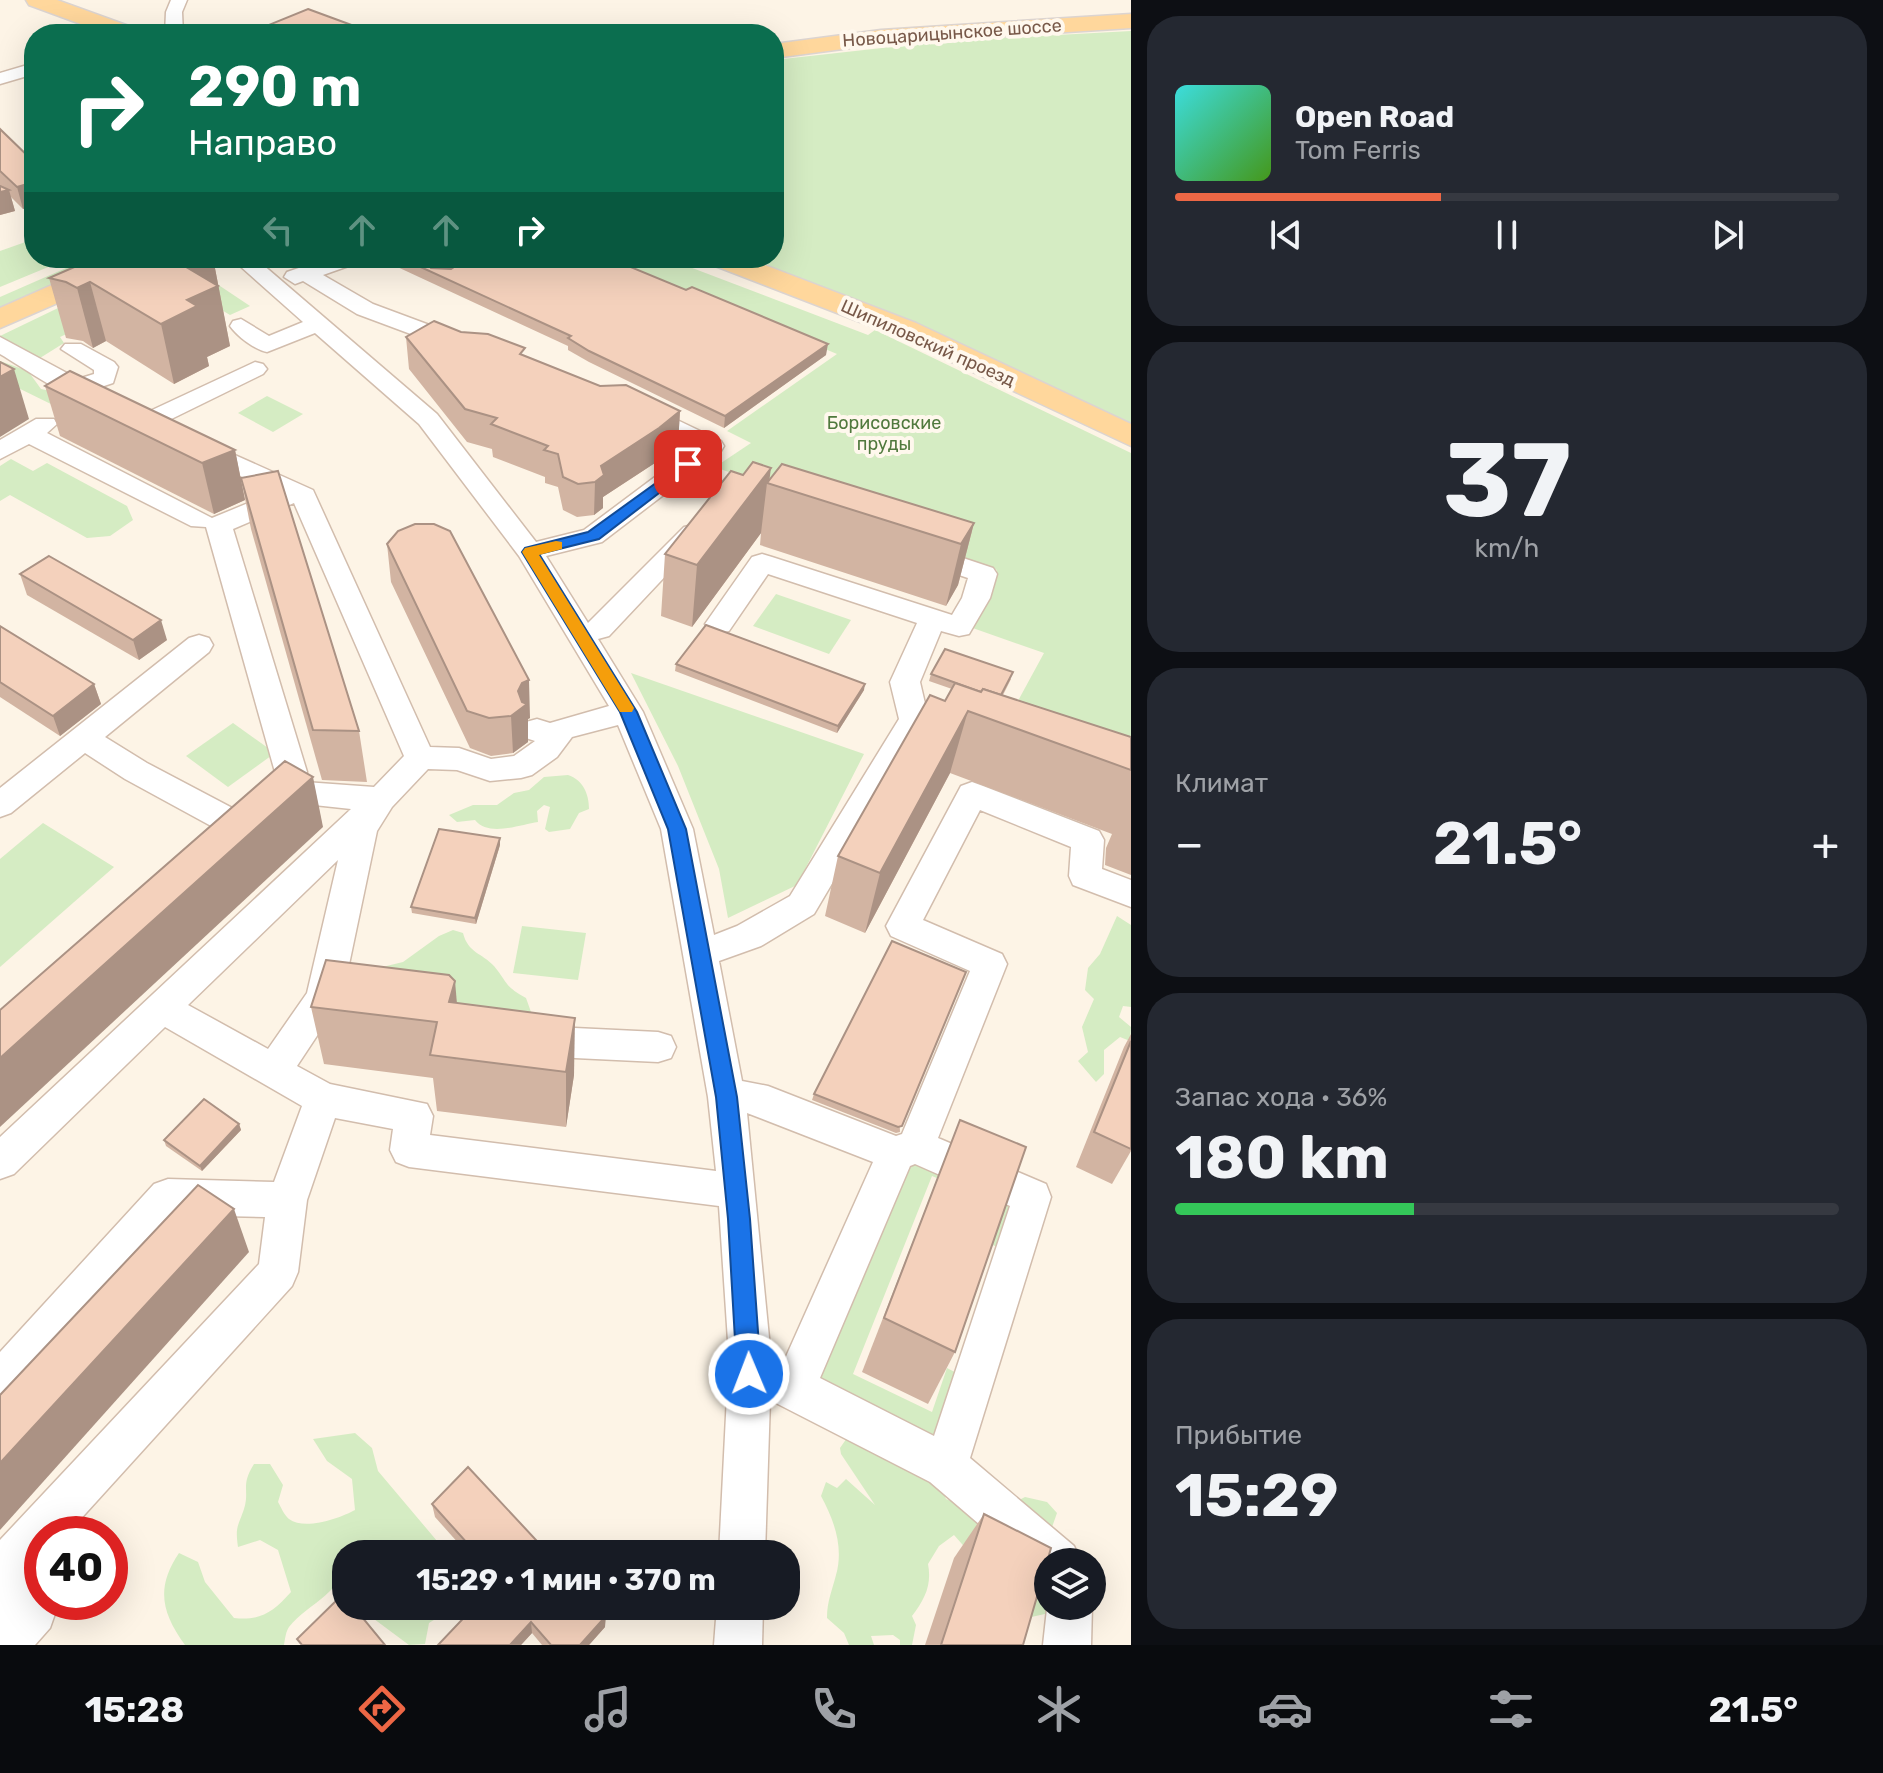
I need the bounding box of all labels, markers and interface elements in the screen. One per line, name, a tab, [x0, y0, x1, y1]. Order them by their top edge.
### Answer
street label: Новоцарицынское шоссе	[842, 14, 1062, 52]
text: 290 m	[188, 54, 362, 120]
icon: right	[56, 56, 160, 160]
text: Open Road	[1295, 99, 1454, 135]
text: Направо	[188, 121, 337, 164]
text: Tom Ferris	[1295, 135, 1421, 166]
icon: left	[256, 208, 300, 252]
icon: ahead	[340, 208, 384, 252]
icon: ahead	[424, 208, 468, 252]
icon: right	[508, 208, 552, 252]
icon: previous	[1264, 213, 1308, 257]
icon: pause	[1485, 213, 1529, 257]
icon: next	[1706, 213, 1750, 257]
street label: Шипиловский проезд	[837, 295, 1019, 391]
park label: Борисовские пруды	[827, 412, 941, 455]
text: 37	[1443, 419, 1571, 542]
pin	[654, 430, 722, 498]
icon: arrive	[666, 442, 710, 486]
text: km/h	[1475, 533, 1539, 564]
text: Климат	[1175, 768, 1268, 799]
text: 21.5°	[1433, 808, 1582, 879]
text: −	[1175, 818, 1204, 870]
text: +	[1812, 818, 1839, 870]
text: Запас хода · 36%	[1175, 1082, 1387, 1113]
text: 180 km	[1175, 1122, 1389, 1193]
position arrow	[707, 1332, 791, 1416]
text: Прибытие	[1175, 1420, 1302, 1451]
text: 15:29	[1175, 1460, 1339, 1531]
speed limit sign: 40	[24, 1516, 128, 1620]
map controls	[1034, 1548, 1106, 1620]
button: layers	[1034, 1548, 1106, 1620]
text: 15:29 · 1 мин · 370 m	[416, 1562, 716, 1598]
icon: directions	[354, 1681, 410, 1737]
icon: music	[580, 1681, 636, 1737]
icon: phone	[806, 1681, 862, 1737]
icon: climate	[1031, 1681, 1087, 1737]
icon: car	[1257, 1681, 1313, 1737]
icon: filters	[1483, 1681, 1539, 1737]
text: 15:28	[85, 1688, 184, 1731]
text: 21.5°	[1708, 1688, 1798, 1731]

